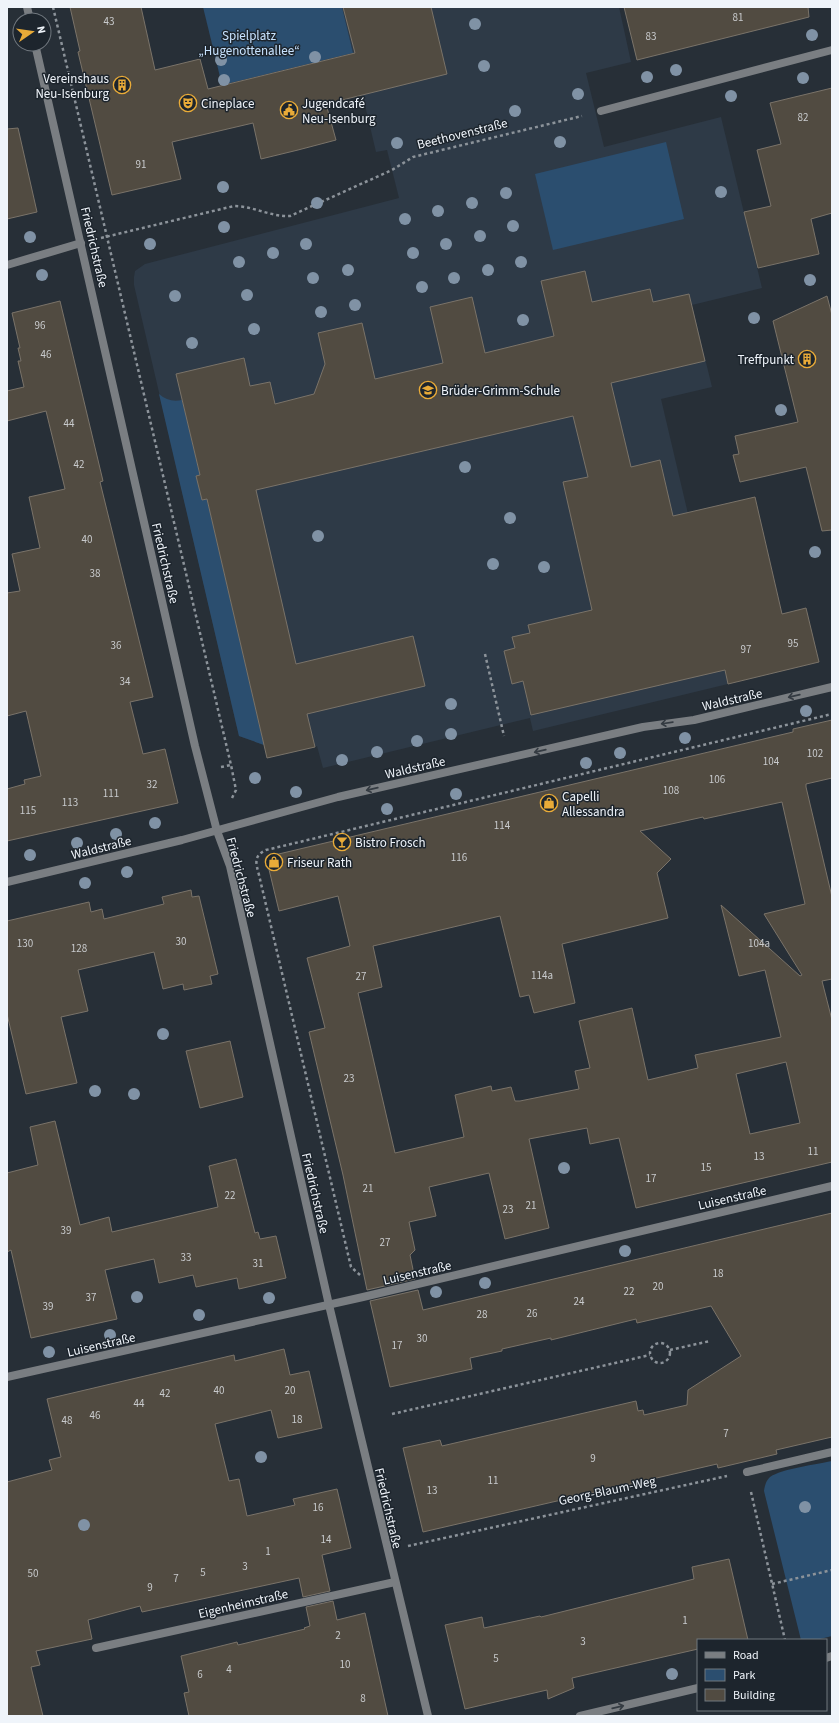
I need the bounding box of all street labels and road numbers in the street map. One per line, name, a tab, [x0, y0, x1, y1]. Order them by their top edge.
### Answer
street label: Beethovenstraße	[415, 114, 509, 154]
street label: Friedrichstraße	[76, 205, 112, 289]
street label: Friedrichstraße	[147, 521, 183, 605]
street label: Waldstraße	[700, 684, 764, 716]
street label: Waldstraße	[383, 752, 447, 784]
street label: Waldstraße	[69, 832, 133, 864]
street label: Friedrichstraße	[222, 835, 260, 919]
street label: Friedrichstraße	[297, 1151, 333, 1235]
street label: Luisenstraße	[696, 1181, 768, 1215]
street label: Luisenstraße	[381, 1256, 453, 1290]
street label: Luisenstraße	[65, 1328, 137, 1362]
street label: Friedrichstraße	[370, 1466, 406, 1550]
street label: Georg-Blaum-Weg	[557, 1472, 658, 1510]
street label: Eigenheimstraße	[197, 1585, 290, 1623]

